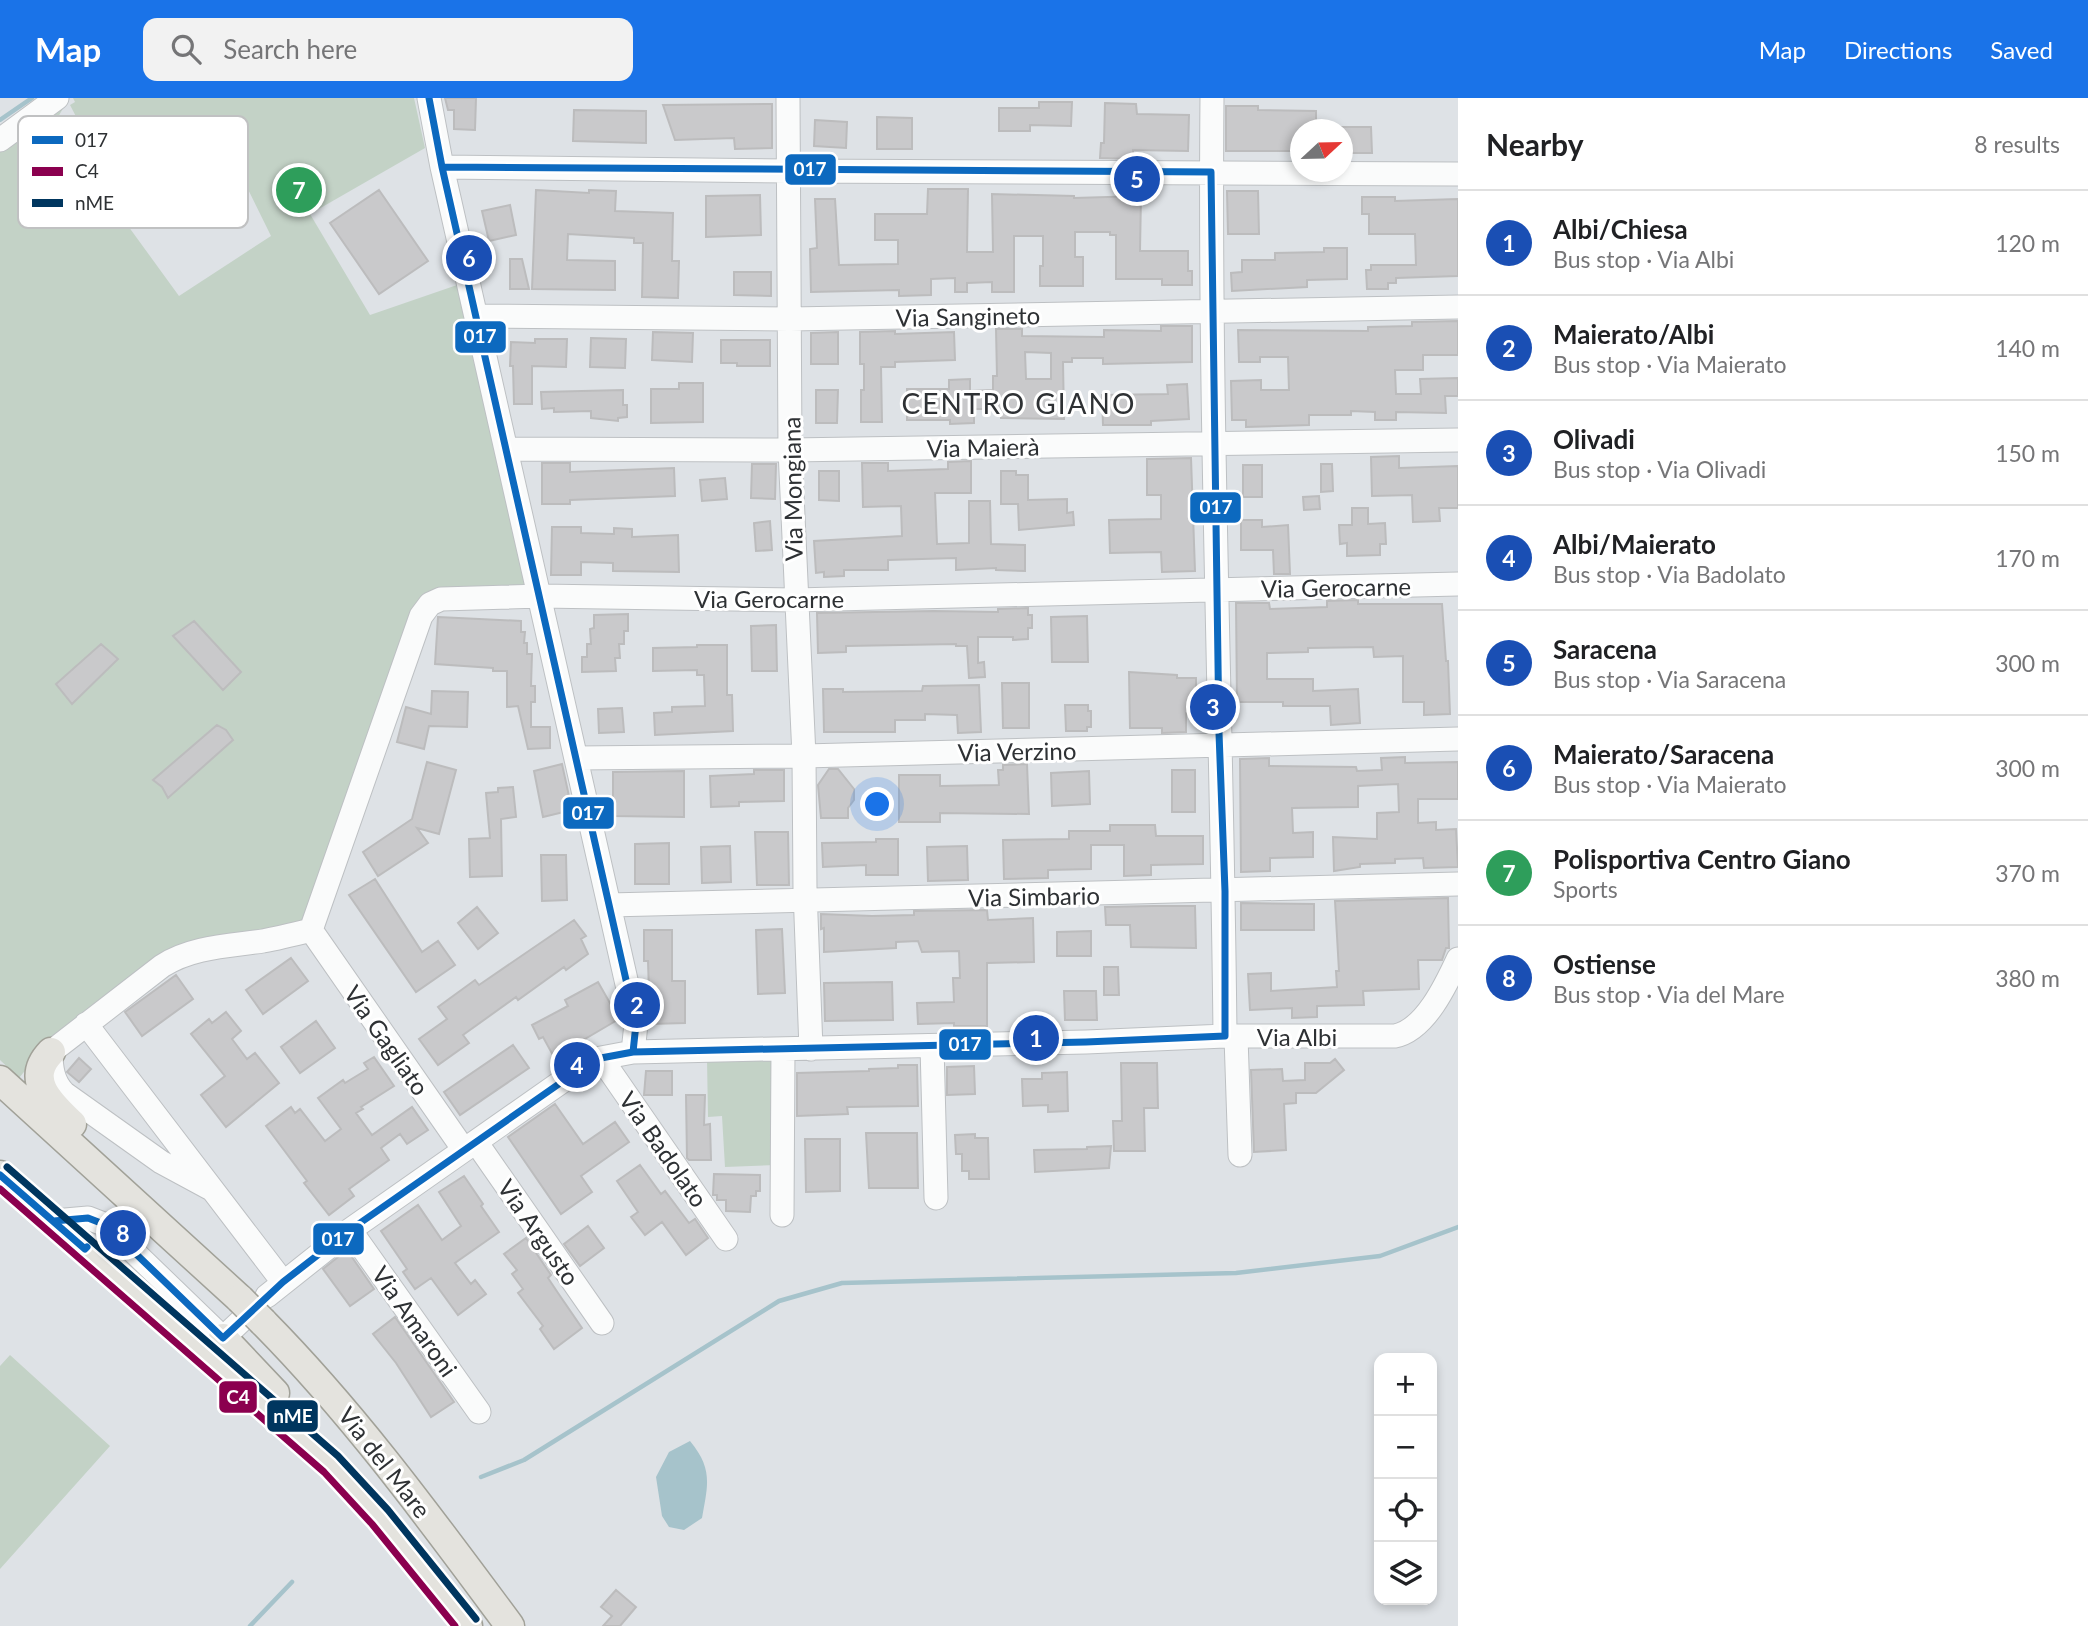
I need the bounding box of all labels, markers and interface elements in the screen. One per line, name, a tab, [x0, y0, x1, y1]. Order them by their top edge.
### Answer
search box	[143, 18, 633, 81]
text: Map	[35, 29, 101, 69]
icon: search	[167, 30, 205, 68]
text: Search here	[223, 33, 357, 65]
text: Map	[1759, 35, 1806, 64]
text: Directions	[1844, 35, 1952, 64]
text: Saved	[1990, 35, 2053, 64]
legend	[18, 116, 248, 228]
north arrow	[1290, 119, 1353, 182]
text: Nearby	[1486, 126, 1584, 162]
text: 017	[75, 128, 108, 151]
text: 8 results	[1974, 130, 2060, 158]
line badge: 017	[784, 153, 837, 186]
pin: 5	[1114, 153, 1160, 205]
text: 017	[793, 157, 827, 180]
text: C4	[75, 159, 99, 182]
pin: 7	[276, 164, 322, 216]
text: nME	[75, 191, 114, 214]
text: Albi/Chiesa	[1553, 213, 1688, 245]
text: 1	[1502, 229, 1516, 257]
text: 120 m	[1995, 229, 2060, 257]
pin: 6	[446, 232, 492, 284]
text: Bus stop · Via Albi	[1553, 245, 1734, 273]
street label: Via Sangineto	[895, 300, 1041, 332]
text: Maierato/Albi	[1553, 318, 1714, 350]
line badge: 017	[454, 320, 507, 354]
text: 017	[463, 324, 497, 347]
text: 2	[1502, 334, 1516, 362]
text: 140 m	[1995, 334, 2060, 362]
text: Bus stop · Via Maierato	[1553, 350, 1787, 378]
district label: CENTRO GIANO	[902, 386, 1136, 420]
street label: Via Mongiana	[776, 417, 808, 561]
text: Olivadi	[1553, 423, 1635, 455]
street label: Via Maierà	[926, 432, 1040, 462]
text: 3	[1502, 439, 1516, 467]
text: 150 m	[1995, 439, 2060, 467]
text: Bus stop · Via Olivadi	[1553, 455, 1766, 483]
line badge: 017	[1189, 491, 1242, 524]
text: 017	[1199, 495, 1233, 518]
text: Albi/Maierato	[1553, 528, 1716, 560]
text: 4	[1502, 544, 1516, 572]
text: 170 m	[1995, 544, 2060, 572]
text: Bus stop · Via Badolato	[1553, 560, 1786, 588]
street label: Via Gerocarne	[1261, 571, 1411, 603]
street label: Via Gerocarne	[694, 584, 844, 613]
text: Saracena	[1553, 633, 1657, 665]
text: 5	[1502, 649, 1516, 677]
text: 300 m	[1995, 649, 2060, 677]
text: Bus stop · Via Saracena	[1553, 665, 1786, 693]
pin: 3	[1190, 681, 1236, 733]
street label: Via Verzino	[957, 735, 1077, 767]
text: Maierato/Saracena	[1553, 738, 1774, 770]
text: 6	[1502, 754, 1516, 782]
text: 300 m	[1995, 754, 2060, 782]
text: Bus stop · Via Maierato	[1553, 770, 1787, 798]
your location	[860, 787, 894, 821]
line badge: 017	[562, 796, 615, 830]
text: 017	[571, 801, 605, 824]
text: Polisportiva Centro Giano	[1553, 843, 1851, 875]
text: 7	[1502, 859, 1516, 887]
text: 370 m	[1995, 859, 2060, 887]
text: Sports	[1553, 875, 1618, 903]
street label: Via Simbario	[968, 880, 1100, 912]
text: Ostiense	[1553, 948, 1656, 980]
text: 8	[1502, 964, 1516, 992]
text: 380 m	[1995, 964, 2060, 992]
pin: 2	[614, 979, 660, 1031]
street label: Via Gagliato	[339, 980, 435, 1100]
text: Bus stop · Via del Mare	[1553, 980, 1785, 1008]
pin: 1	[1013, 1012, 1059, 1064]
street label: Via Albi	[1257, 1022, 1337, 1051]
line badge: 017	[938, 1028, 992, 1061]
text: 017	[948, 1032, 982, 1055]
pin: 4	[554, 1039, 600, 1091]
street label: Via Badolato	[614, 1086, 714, 1212]
street label: Via Argusto	[492, 1174, 586, 1290]
pin: 8	[100, 1207, 146, 1259]
line badge: 017	[312, 1222, 365, 1256]
text: 017	[321, 1227, 355, 1250]
street label: Via Amaroni	[366, 1260, 464, 1382]
map controls	[1374, 1353, 1437, 1605]
button: +	[1374, 1353, 1437, 1416]
line badge: C4	[218, 1380, 258, 1414]
text: C4	[226, 1385, 250, 1408]
line badge: nME	[266, 1399, 319, 1433]
street label: Via del Mare	[333, 1401, 437, 1523]
text: nME	[273, 1404, 313, 1427]
button: −	[1374, 1416, 1437, 1479]
button: locate	[1374, 1479, 1437, 1542]
button: layers	[1374, 1542, 1437, 1605]

